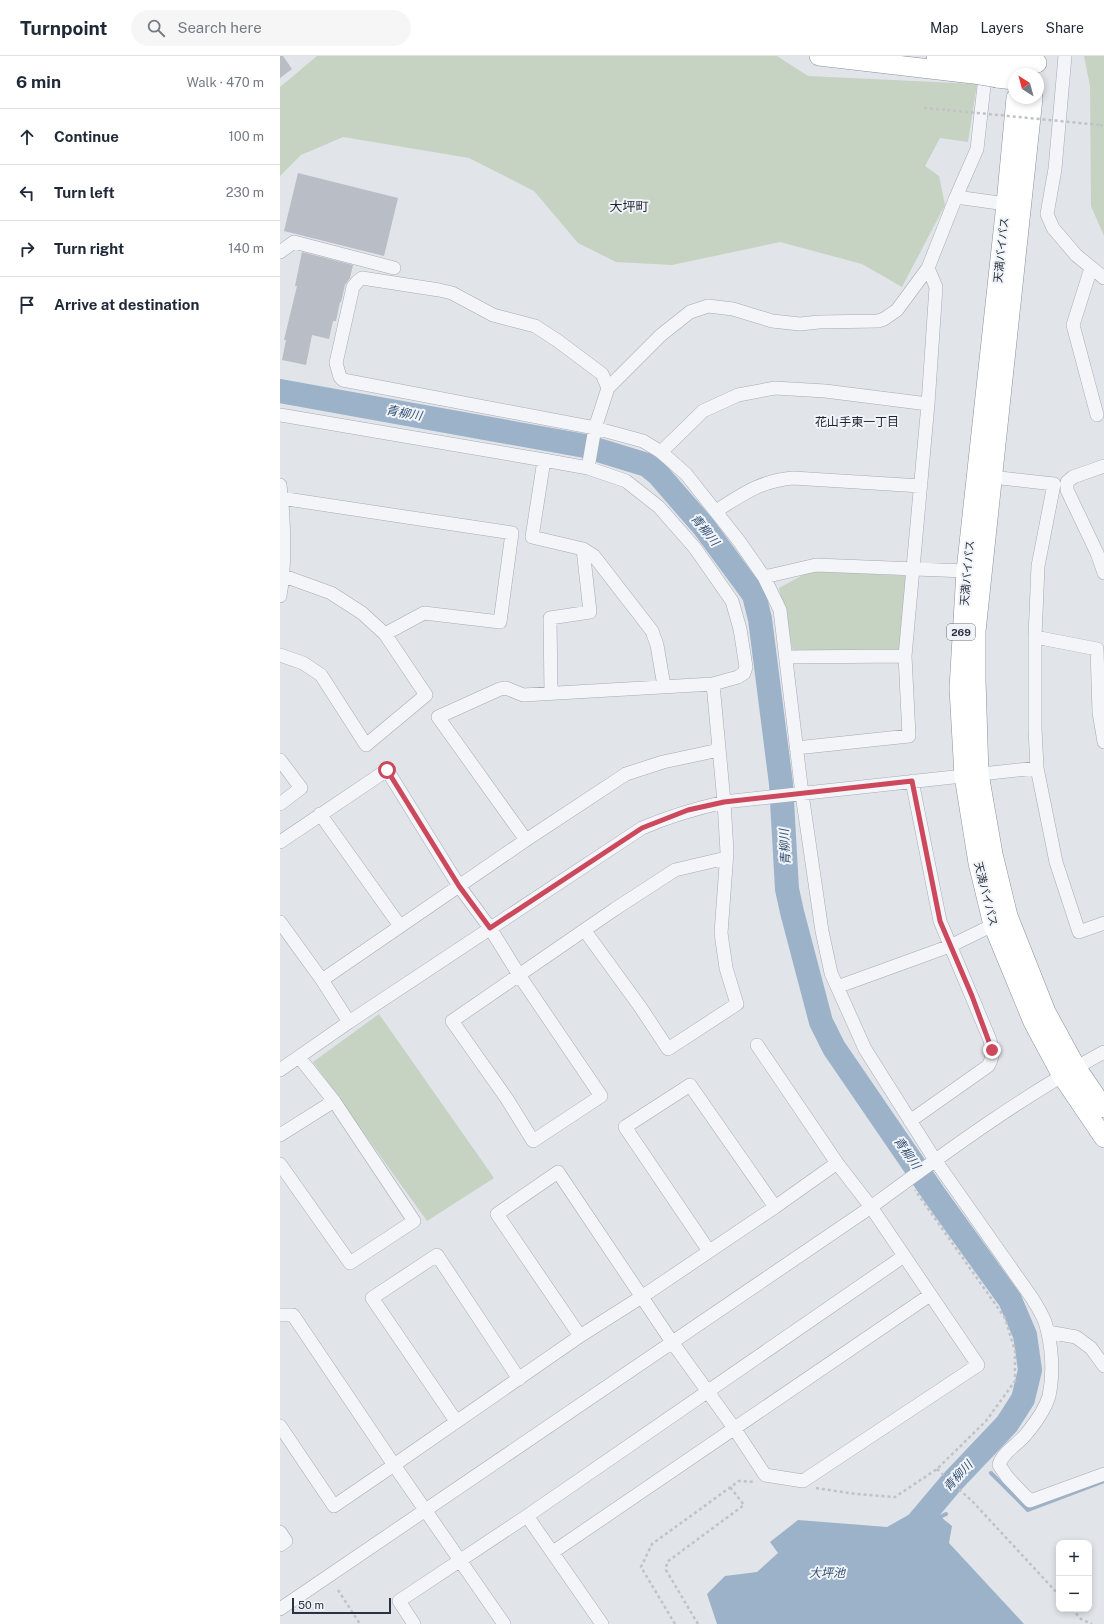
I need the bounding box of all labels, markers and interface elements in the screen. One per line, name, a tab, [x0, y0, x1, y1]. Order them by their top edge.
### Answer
search box	[131, 10, 411, 46]
text: Turnpoint	[20, 17, 107, 39]
icon: search	[145, 17, 167, 39]
text: Search here	[177, 19, 262, 36]
text: Map	[930, 20, 958, 36]
text: Layers	[980, 20, 1024, 36]
text: Share	[1046, 20, 1084, 36]
north arrow	[1008, 68, 1044, 104]
text: 6 min	[16, 72, 61, 92]
text: Walk · 470 m	[187, 75, 264, 90]
icon: ahead	[16, 126, 38, 148]
text: Continue	[54, 128, 119, 145]
text: 100 m	[228, 129, 264, 144]
icon: left	[16, 182, 38, 204]
text: Turn left	[54, 184, 115, 201]
text: 230 m	[226, 185, 264, 200]
district label: 大坪町	[609, 199, 649, 214]
street label: 天満バイパス	[992, 217, 1010, 283]
icon: right	[16, 238, 38, 260]
text: Turn right	[54, 240, 124, 257]
text: 140 m	[228, 241, 264, 256]
icon: arrive	[16, 294, 38, 316]
text: Arrive at destination	[54, 296, 199, 313]
water label: 青柳川	[385, 403, 425, 423]
district label: 花山手東一丁目	[815, 415, 899, 429]
water label: 青柳川	[688, 512, 723, 550]
street label: 天満バイパス	[958, 540, 976, 606]
road number: 269	[947, 624, 975, 640]
route start	[378, 761, 396, 779]
water label: 青柳川	[777, 827, 793, 865]
street label: 天満バイパス	[972, 861, 1000, 927]
route end	[983, 1041, 1001, 1059]
water label: 青柳川	[891, 1134, 924, 1173]
water label: 青柳川	[941, 1457, 977, 1494]
map controls	[1056, 1540, 1092, 1612]
button: +	[1056, 1540, 1092, 1576]
water label: 大坪池	[809, 1566, 846, 1580]
button: −	[1056, 1576, 1092, 1612]
scale bar	[292, 1596, 391, 1615]
text: 50 m	[298, 1599, 324, 1611]

